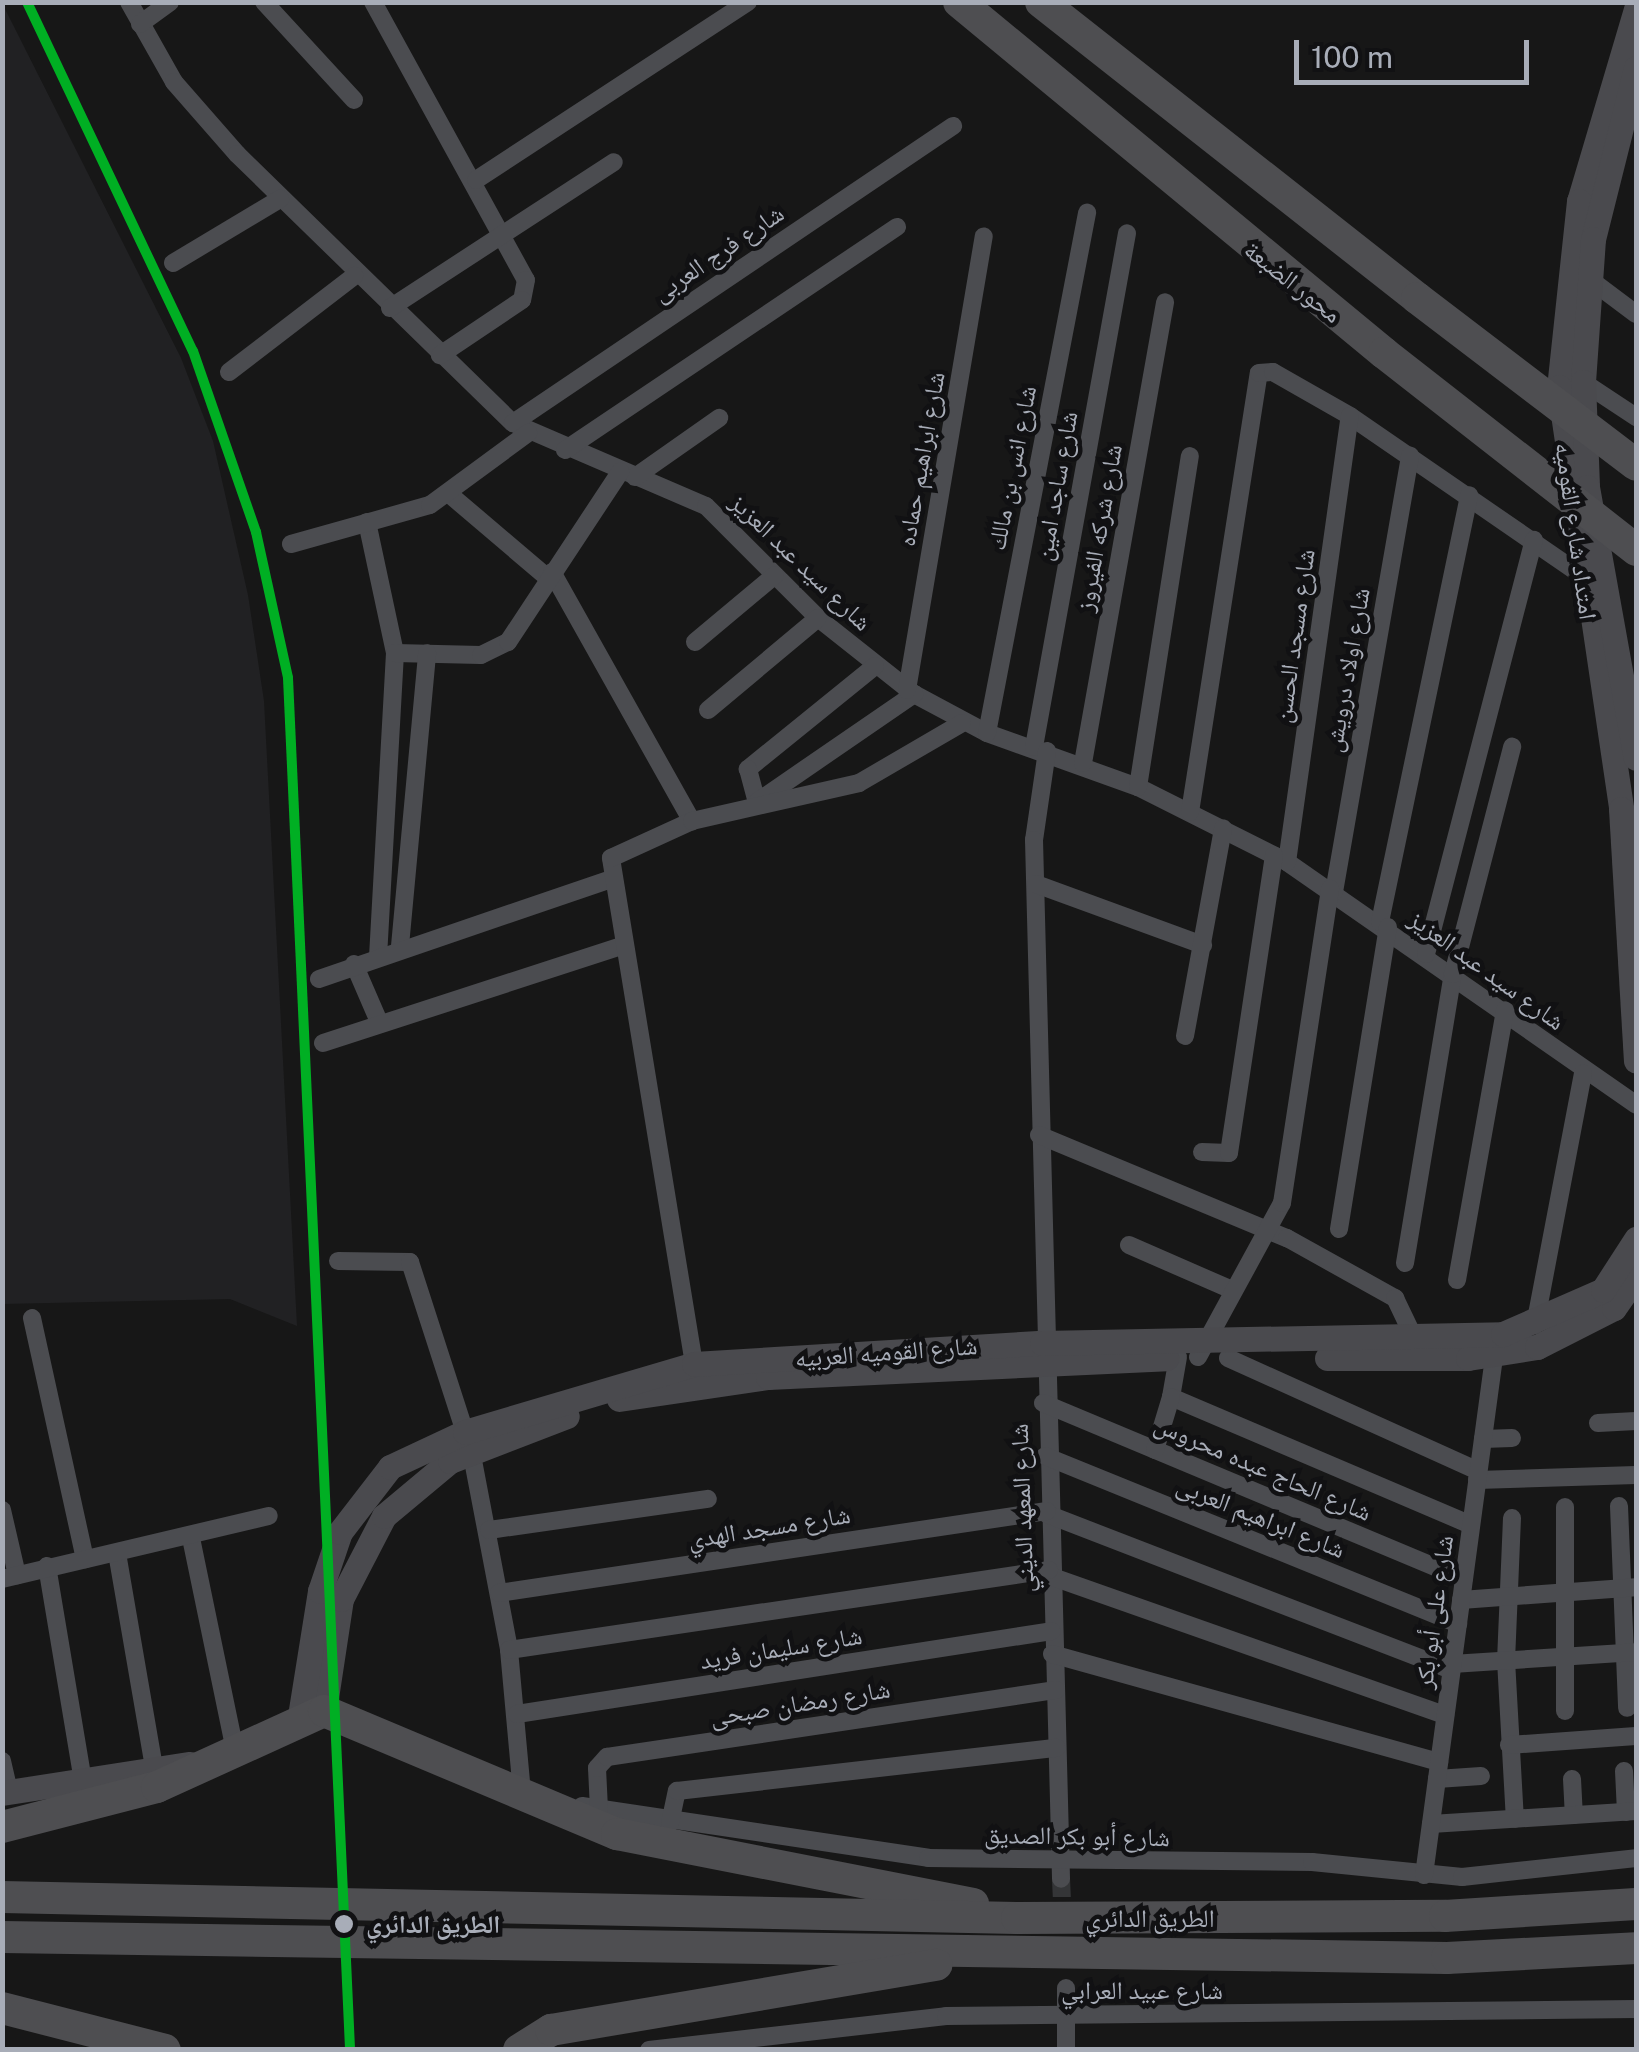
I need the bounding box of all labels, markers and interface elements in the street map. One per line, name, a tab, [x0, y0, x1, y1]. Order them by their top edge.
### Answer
scale bar	[1299, 20, 1534, 82]
text: 100 m	[1311, 39, 1393, 75]
street label: شارع فرج العربى	[647, 198, 789, 308]
street label: محور الضبعة	[1238, 235, 1348, 329]
street label: شارع ابراهيم حماده	[891, 369, 951, 549]
street label: شارع انس بن مالك	[981, 383, 1043, 553]
street label: شارع ساجد امين	[1028, 409, 1084, 563]
street label: امتداد شارع القوميه	[1549, 441, 1603, 621]
street label: شارع شركه الفيروز	[1070, 442, 1128, 614]
street label: شارع سيد عبد العزيز	[724, 487, 878, 637]
street label: شارع مسجد الحسن	[1267, 547, 1321, 725]
street label: شارع اولاد درويش	[1318, 585, 1376, 755]
street label: شارع سيد عبد العزيز	[1403, 903, 1571, 1037]
street label: شارع القوميه العربيه	[794, 1331, 978, 1373]
street label: شارع الحاج عبده محروس	[1150, 1409, 1376, 1527]
street label: شارع المعهد الديني	[1004, 1423, 1040, 1593]
street label: شارع ابراهيم العربى	[1172, 1470, 1350, 1564]
street label: شارع مسجد الهدي	[686, 1499, 852, 1555]
street label: شارع على أبو بكر	[1408, 1533, 1460, 1691]
street label: شارع سليمان فريد	[698, 1620, 864, 1676]
street label: شارع رمضان صبحى	[708, 1674, 892, 1732]
street label: شارع أبو بكر الصديق	[984, 1819, 1170, 1853]
street label: الطريق الدائري	[1085, 1903, 1215, 1933]
place label: الطريق الدائري	[366, 1909, 500, 1939]
marker: الطريق الدائري	[331, 1911, 357, 1937]
street label: شارع عبيد العرابي	[1061, 1975, 1223, 2005]

